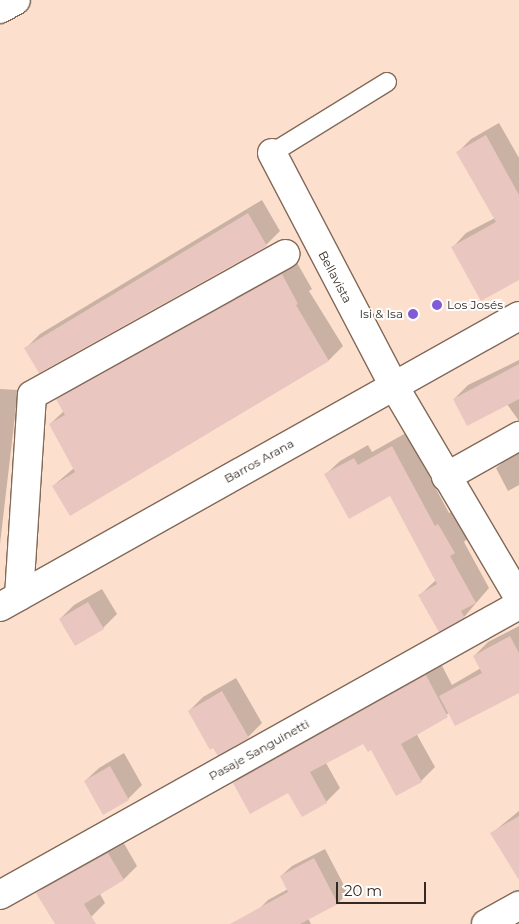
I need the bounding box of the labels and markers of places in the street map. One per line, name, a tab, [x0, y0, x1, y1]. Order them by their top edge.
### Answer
place label: Los Josés	[447, 298, 503, 312]
marker: Los Josés	[431, 299, 443, 311]
place label: Isi & Isa	[359, 307, 403, 321]
marker: Isi & Isa	[407, 308, 419, 320]

